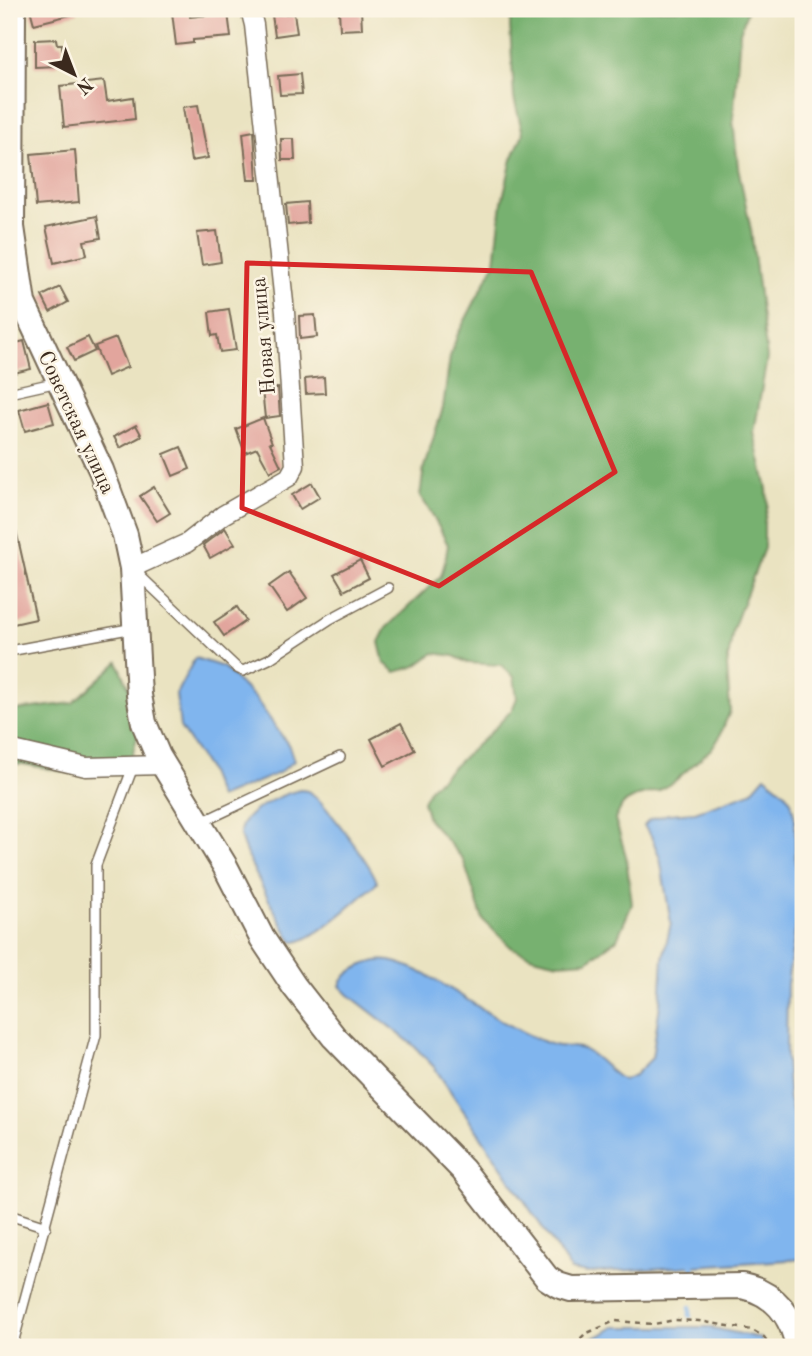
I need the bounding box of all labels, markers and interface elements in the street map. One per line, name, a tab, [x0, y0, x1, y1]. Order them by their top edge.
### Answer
north arrow	[38, 38, 108, 108]
text: N	[72, 73, 95, 97]
street label: Новая улица	[249, 276, 280, 396]
street label: Советская улица	[33, 348, 118, 497]

